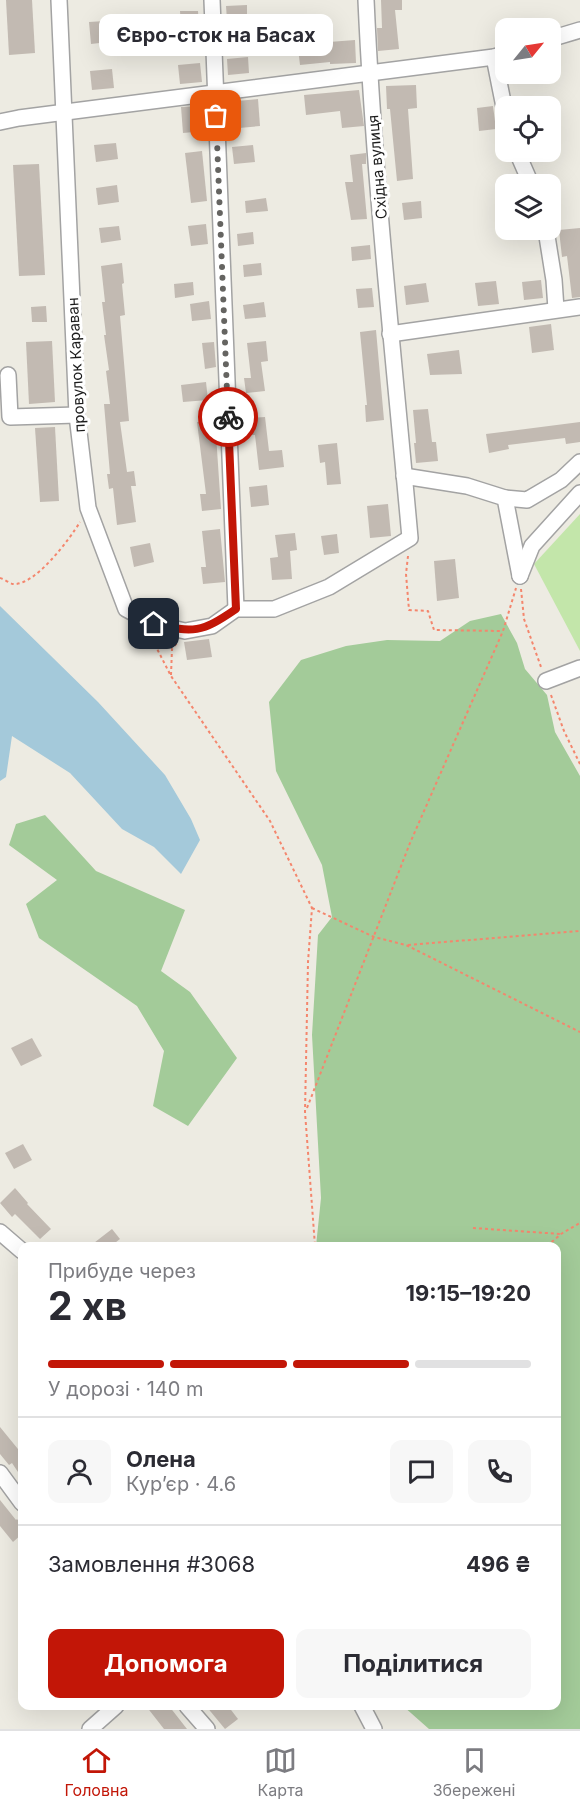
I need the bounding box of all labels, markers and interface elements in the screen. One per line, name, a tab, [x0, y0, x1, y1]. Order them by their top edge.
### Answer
callout: Євро-сток на Басах	[99, 14, 333, 56]
north arrow	[495, 18, 561, 84]
map controls	[495, 18, 561, 240]
text: Євро-сток на Басах	[116, 23, 316, 47]
pin	[190, 90, 241, 141]
button: locate	[495, 96, 561, 162]
icon: bag	[199, 99, 232, 132]
street label: Східна вулиця	[363, 114, 391, 220]
button: layers	[495, 174, 561, 240]
street label: провулок Караван	[63, 297, 89, 433]
courier	[198, 387, 258, 447]
icon: bike	[212, 401, 245, 434]
pin	[128, 598, 179, 649]
icon: home	[137, 607, 170, 640]
text: Прибуде через	[48, 1259, 196, 1283]
text: 19:15–19:20	[406, 1280, 531, 1306]
text: 2 хв	[48, 1282, 127, 1329]
text: У дорозі · 140 m	[48, 1377, 204, 1401]
button: person	[48, 1440, 111, 1503]
button: chat	[390, 1440, 453, 1503]
button: phone	[468, 1440, 531, 1503]
text: Олена	[126, 1446, 196, 1472]
text: Кур’єр · 4.6	[126, 1472, 236, 1496]
text: Замовлення #3068	[48, 1551, 255, 1577]
text: 496 ₴	[466, 1551, 531, 1577]
button: Допомога	[48, 1629, 284, 1698]
button: Поділитися	[296, 1629, 531, 1698]
tab: Головна	[65, 1744, 128, 1800]
tab: Карта	[258, 1744, 304, 1800]
tab: Збережені	[433, 1744, 515, 1800]

